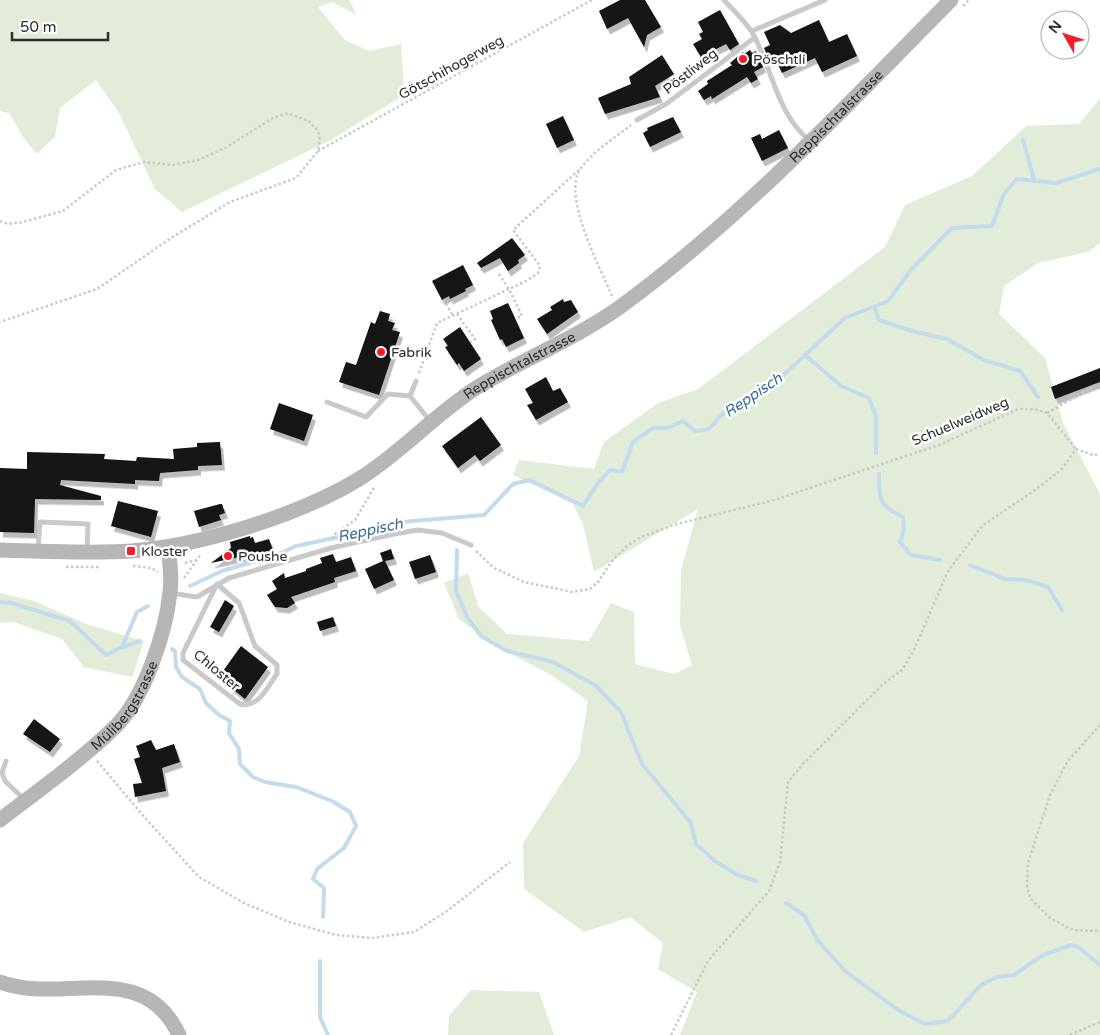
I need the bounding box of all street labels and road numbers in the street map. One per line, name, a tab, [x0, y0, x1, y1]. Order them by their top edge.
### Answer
street label: Götschihogerweg	[396, 32, 507, 103]
street label: Pöstliweg	[660, 45, 721, 98]
street label: Reppischtalstrasse	[786, 66, 887, 167]
street label: Reppischtalstrasse	[460, 328, 578, 403]
street label: Schuelweidweg	[909, 393, 1011, 450]
street label: Chloster	[190, 646, 244, 695]
street label: Mülibergstrasse	[87, 659, 161, 754]

